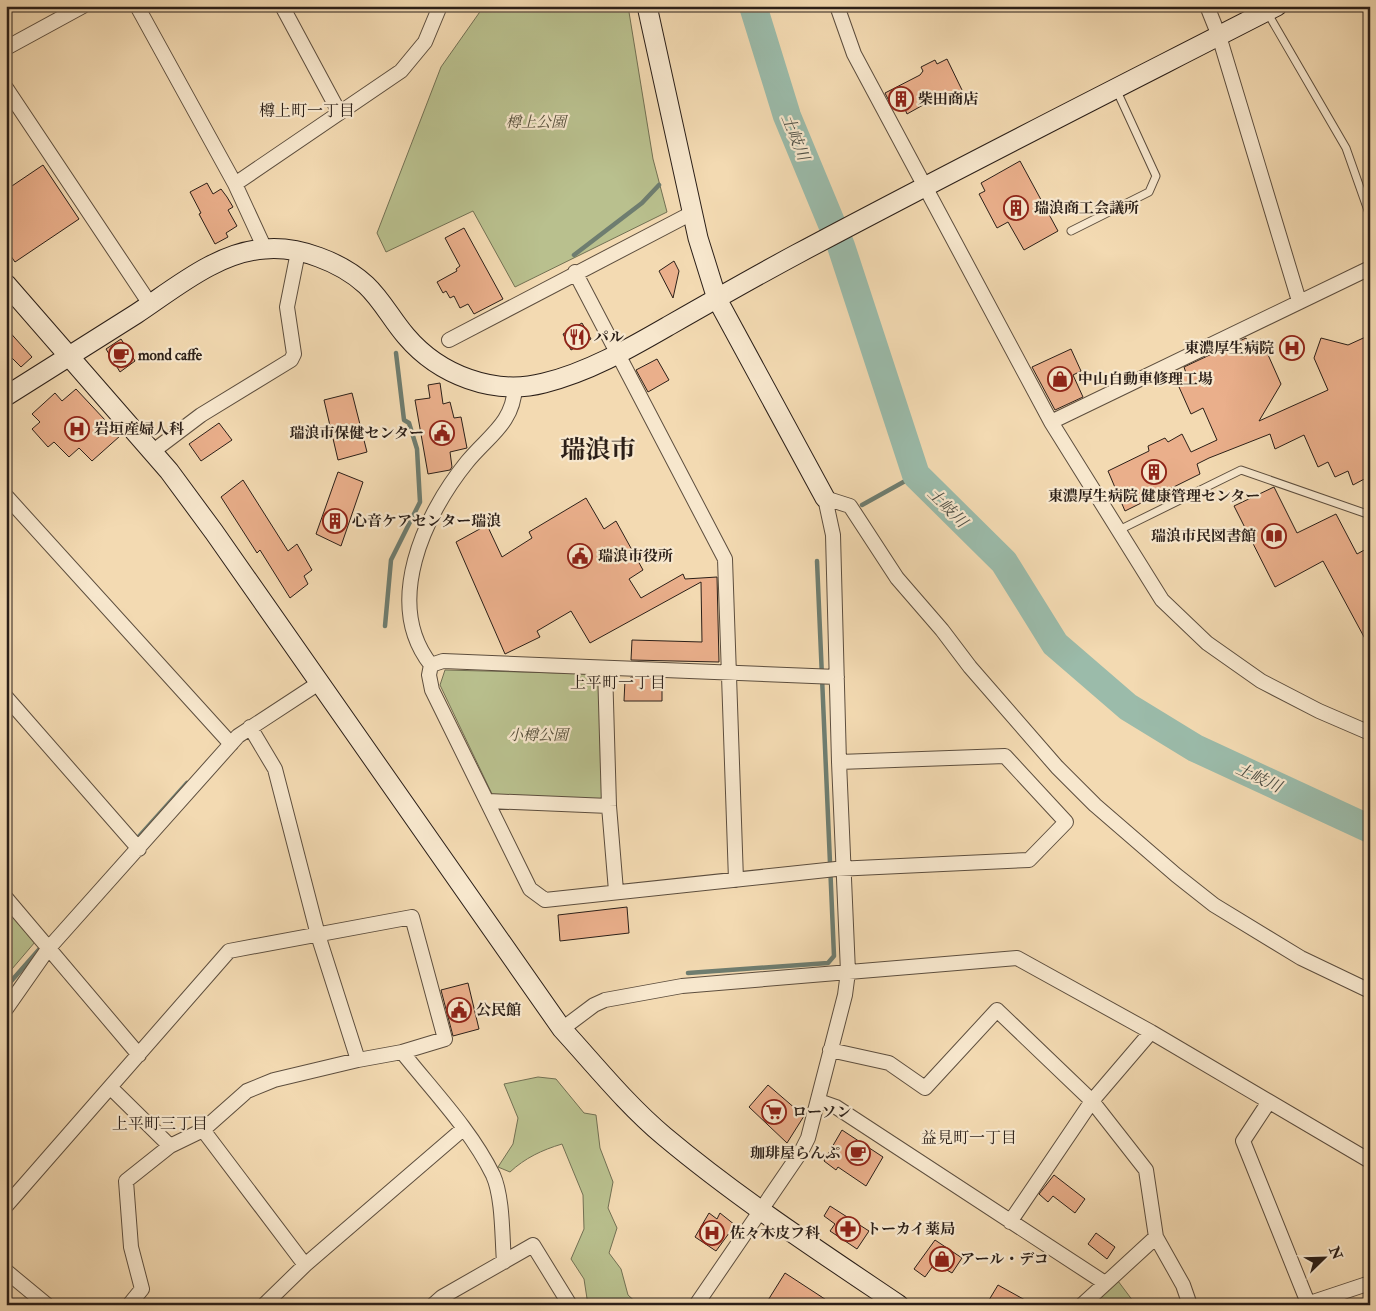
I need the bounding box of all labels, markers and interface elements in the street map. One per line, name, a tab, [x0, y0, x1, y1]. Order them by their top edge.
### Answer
building icon: 柴田商店	[888, 86, 914, 112]
place label: 柴田商店	[918, 90, 978, 109]
district label: 樽上町一丁目	[259, 101, 355, 121]
water label: 土岐川	[777, 111, 814, 165]
park label: 樽上公園	[506, 113, 569, 132]
building icon: 瑞浪商工会議所	[1003, 195, 1029, 221]
place label: 瑞浪商工会議所	[1034, 199, 1139, 218]
restaurant icon: パル	[564, 324, 590, 350]
place label: パル	[594, 328, 624, 347]
hospital icon: 東濃厚生病院	[1279, 335, 1305, 361]
place label: 東濃厚生病院	[1184, 339, 1274, 358]
cafe icon: mond caffe	[108, 342, 134, 368]
place label: mond caffe	[138, 346, 203, 365]
shop icon: 中山自動車修理工場	[1047, 366, 1073, 392]
place label: 中山自動車修理工場	[1078, 370, 1213, 389]
hospital icon: 岩垣産婦人科	[64, 416, 90, 442]
place label: 岩垣産婦人科	[94, 420, 184, 439]
public building icon: 瑞浪市保健センター	[429, 420, 455, 446]
place label: 瑞浪市保健センター	[290, 424, 424, 443]
district label: 瑞浪市	[560, 435, 636, 466]
building icon: 東濃厚生病院 健康管理センター	[1141, 459, 1167, 485]
water label: 土岐川	[923, 484, 973, 533]
place label: 東濃厚生病院 健康管理センター	[1048, 487, 1260, 506]
building icon: 心音ケアセンター瑞浪	[322, 508, 348, 534]
place label: 心音ケアセンター瑞浪	[352, 512, 501, 531]
library icon: 瑞浪市民図書館	[1261, 523, 1287, 549]
place label: 瑞浪市民図書館	[1151, 527, 1256, 546]
public building icon: 瑞浪市役所	[567, 543, 593, 569]
place label: 瑞浪市役所	[598, 547, 673, 566]
district label: 上平町一丁目	[570, 673, 666, 693]
park label: 小樽公園	[508, 726, 571, 745]
water label: 土岐川	[1233, 759, 1286, 798]
public building icon: 公民館	[446, 997, 472, 1023]
place label: 公民館	[476, 1001, 521, 1020]
supermarket icon: ローソン	[761, 1099, 787, 1125]
place label: ローソン	[792, 1103, 851, 1122]
district label: 上平町三丁目	[112, 1114, 208, 1134]
district label: 益見町一丁目	[921, 1128, 1017, 1148]
cafe icon: 珈琲屋らんぷ	[845, 1140, 871, 1166]
place label: 珈琲屋らんぷ	[750, 1144, 840, 1163]
pharmacy icon: トーカイ薬局	[835, 1216, 861, 1242]
hospital icon: 佐々木皮フ科	[699, 1220, 725, 1246]
place label: トーカイ薬局	[866, 1220, 955, 1239]
place label: 佐々木皮フ科	[730, 1224, 820, 1243]
north arrow	[1298, 1234, 1348, 1284]
text: N	[1325, 1243, 1346, 1263]
shop icon: アール・デコ	[929, 1246, 955, 1272]
place label: アール・デコ	[960, 1250, 1049, 1269]

